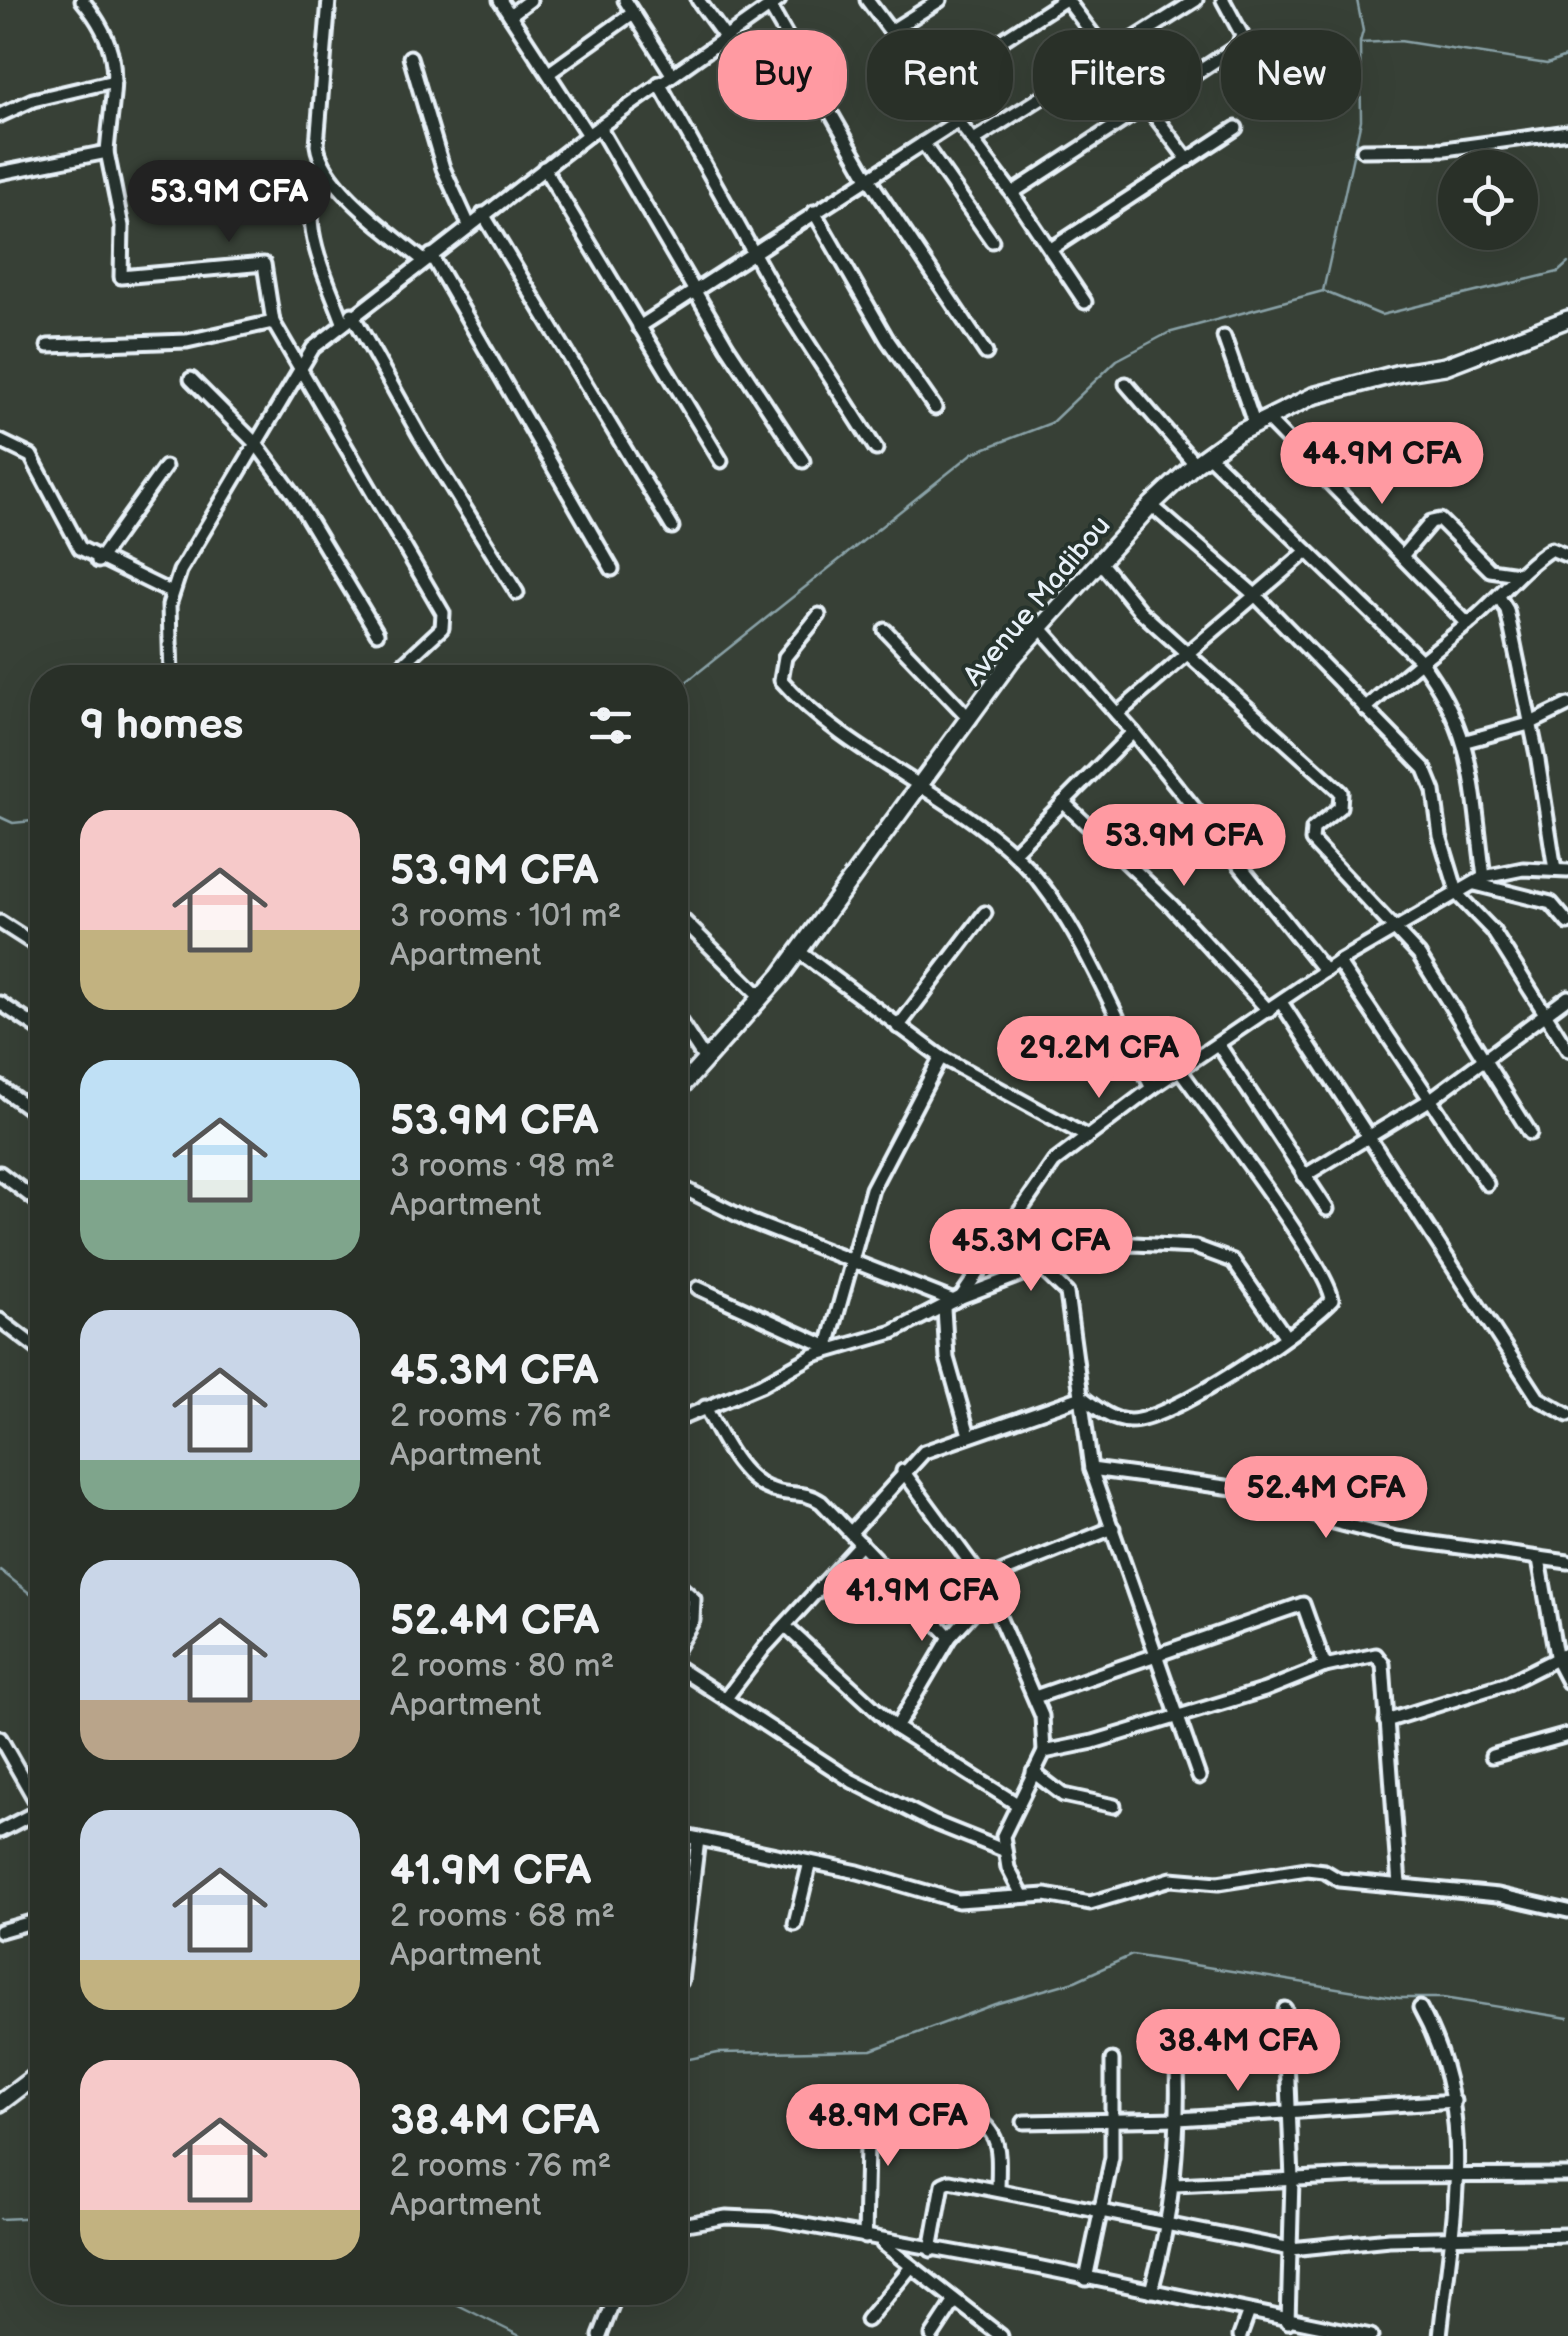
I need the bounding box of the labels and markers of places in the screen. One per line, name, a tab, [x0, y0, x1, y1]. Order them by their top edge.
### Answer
pin: 53.9M CFA	[115, 160, 343, 245]
pin: 44.9M CFA	[1268, 422, 1496, 507]
pin: 53.9M CFA	[1070, 804, 1298, 889]
pin: 29.2M CFA	[985, 1016, 1213, 1101]
pin: 45.3M CFA	[917, 1209, 1145, 1294]
pin: 52.4M CFA	[1212, 1456, 1440, 1541]
pin: 41.9M CFA	[808, 1559, 1036, 1644]
pin: 38.4M CFA	[1124, 2009, 1352, 2094]
pin: 48.9M CFA	[774, 2084, 1002, 2169]

